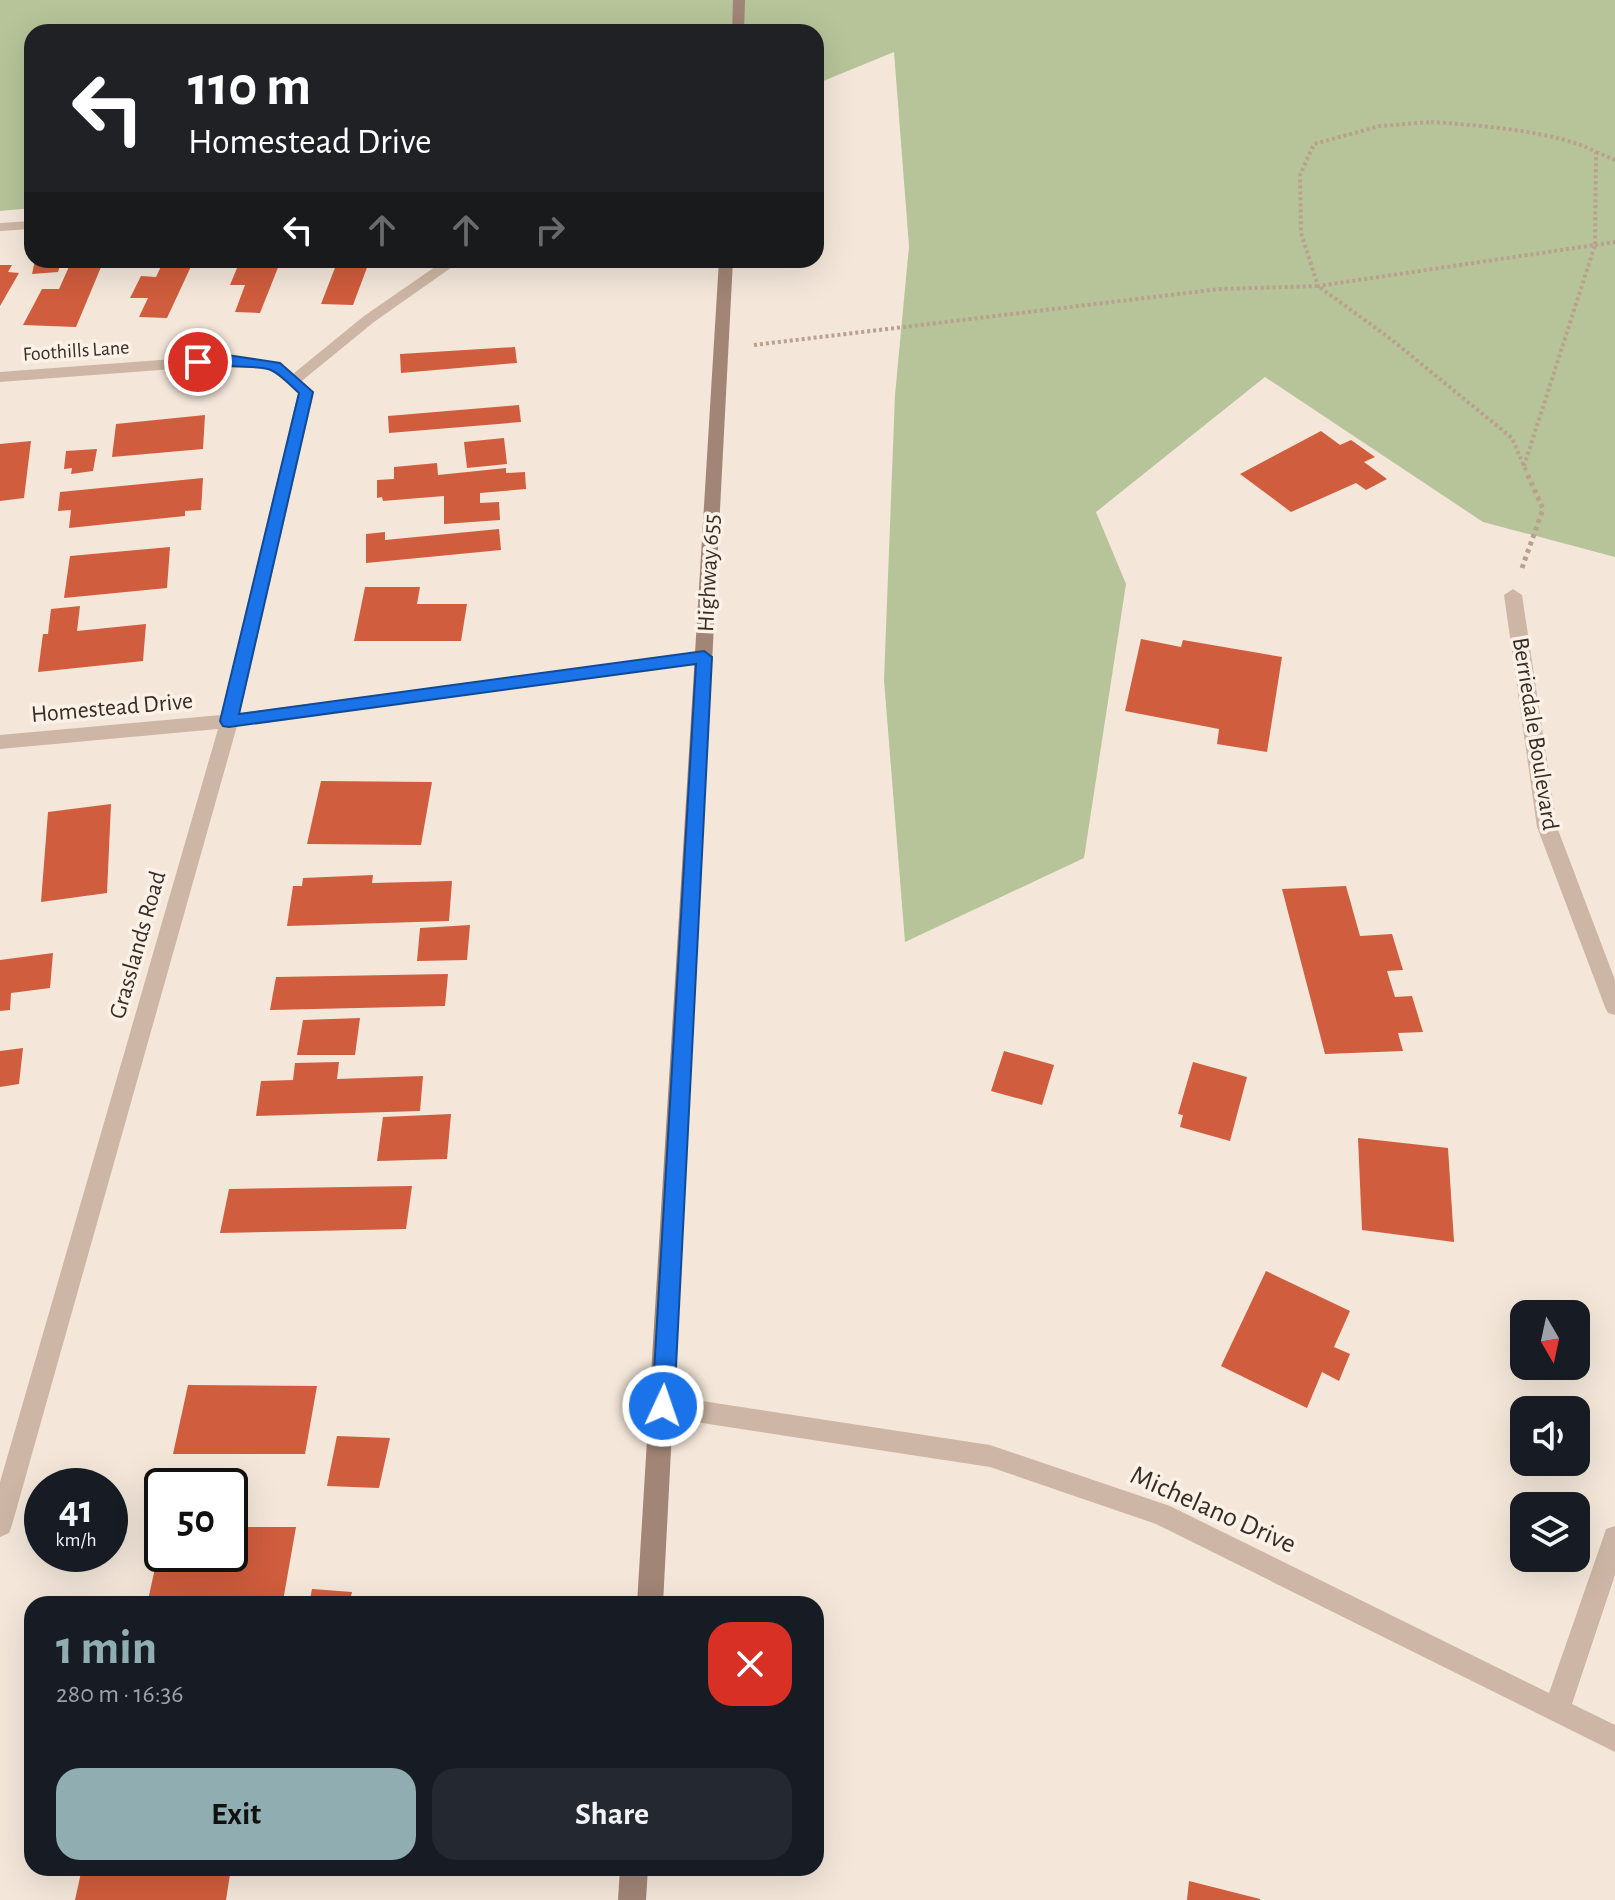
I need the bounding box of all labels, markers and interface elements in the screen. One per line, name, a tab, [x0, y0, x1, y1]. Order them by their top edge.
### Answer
icon: left	[56, 56, 160, 160]
text: 110 m	[188, 59, 311, 115]
text: Homestead Drive	[188, 124, 432, 160]
icon: left	[276, 208, 320, 252]
icon: ahead	[360, 208, 404, 252]
icon: ahead	[444, 208, 488, 252]
icon: right	[528, 208, 572, 252]
pin	[164, 328, 232, 396]
street label: Foothills Lane	[22, 337, 130, 365]
icon: arrive	[176, 340, 220, 384]
street label: Highway 655	[694, 513, 724, 633]
street label: Berriedale Boulevard	[1508, 636, 1562, 832]
street label: Homestead Drive	[30, 689, 194, 727]
street label: Grasslands Road	[105, 868, 171, 1022]
north arrow	[1510, 1300, 1590, 1380]
map controls	[1510, 1300, 1590, 1572]
position arrow	[621, 1364, 705, 1448]
button: sound	[1510, 1396, 1590, 1476]
street label: Michelano Drive	[1126, 1461, 1300, 1559]
speed limit sign: 50	[144, 1468, 248, 1572]
text: 41	[59, 1490, 93, 1530]
button: layers	[1510, 1492, 1590, 1572]
text: km/h	[55, 1530, 97, 1550]
button: close	[708, 1622, 792, 1706]
text: 1 min	[56, 1625, 157, 1673]
text: 280 m · 16:36	[56, 1681, 184, 1707]
button: Exit	[56, 1768, 416, 1860]
button: Share	[432, 1768, 792, 1860]

